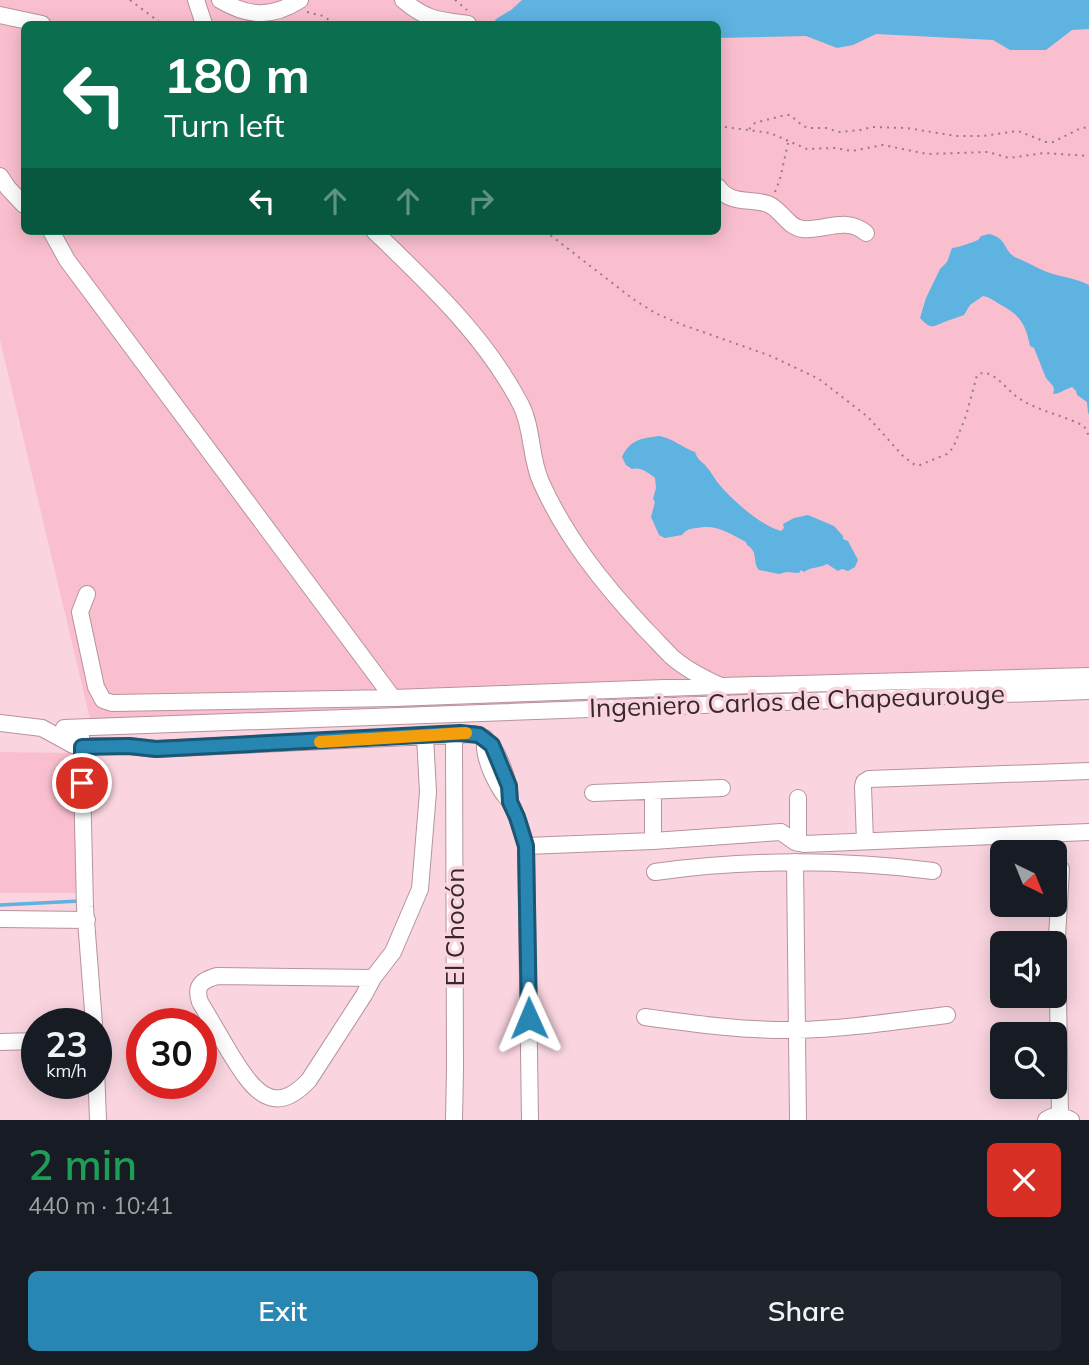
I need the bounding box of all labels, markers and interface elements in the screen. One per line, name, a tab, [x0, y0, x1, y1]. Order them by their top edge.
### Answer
text: 180 m	[164, 44, 310, 105]
icon: left	[49, 49, 140, 140]
text: Turn left	[164, 105, 284, 145]
icon: left	[243, 182, 281, 220]
icon: ahead	[316, 182, 354, 220]
icon: ahead	[389, 182, 427, 220]
icon: right	[462, 182, 500, 220]
street label: Ingeniero Carlos de Chapeaurouge	[589, 677, 1005, 724]
pin	[52, 753, 112, 813]
icon: arrive	[63, 764, 101, 802]
north arrow	[990, 840, 1068, 917]
map controls	[990, 840, 1067, 1099]
street label: El Chocón	[438, 868, 471, 986]
button: sound	[990, 931, 1067, 1008]
position arrow	[492, 981, 566, 1055]
speed limit sign: 30	[126, 1008, 217, 1099]
text: 23	[45, 1022, 88, 1066]
button: search	[990, 1022, 1067, 1099]
text: km/h	[46, 1059, 87, 1082]
text: 2 min	[28, 1138, 137, 1191]
button: close	[987, 1143, 1061, 1217]
text: 440 m · 10:41	[28, 1191, 173, 1220]
button: Exit	[28, 1271, 538, 1351]
button: Share	[552, 1271, 1061, 1351]

